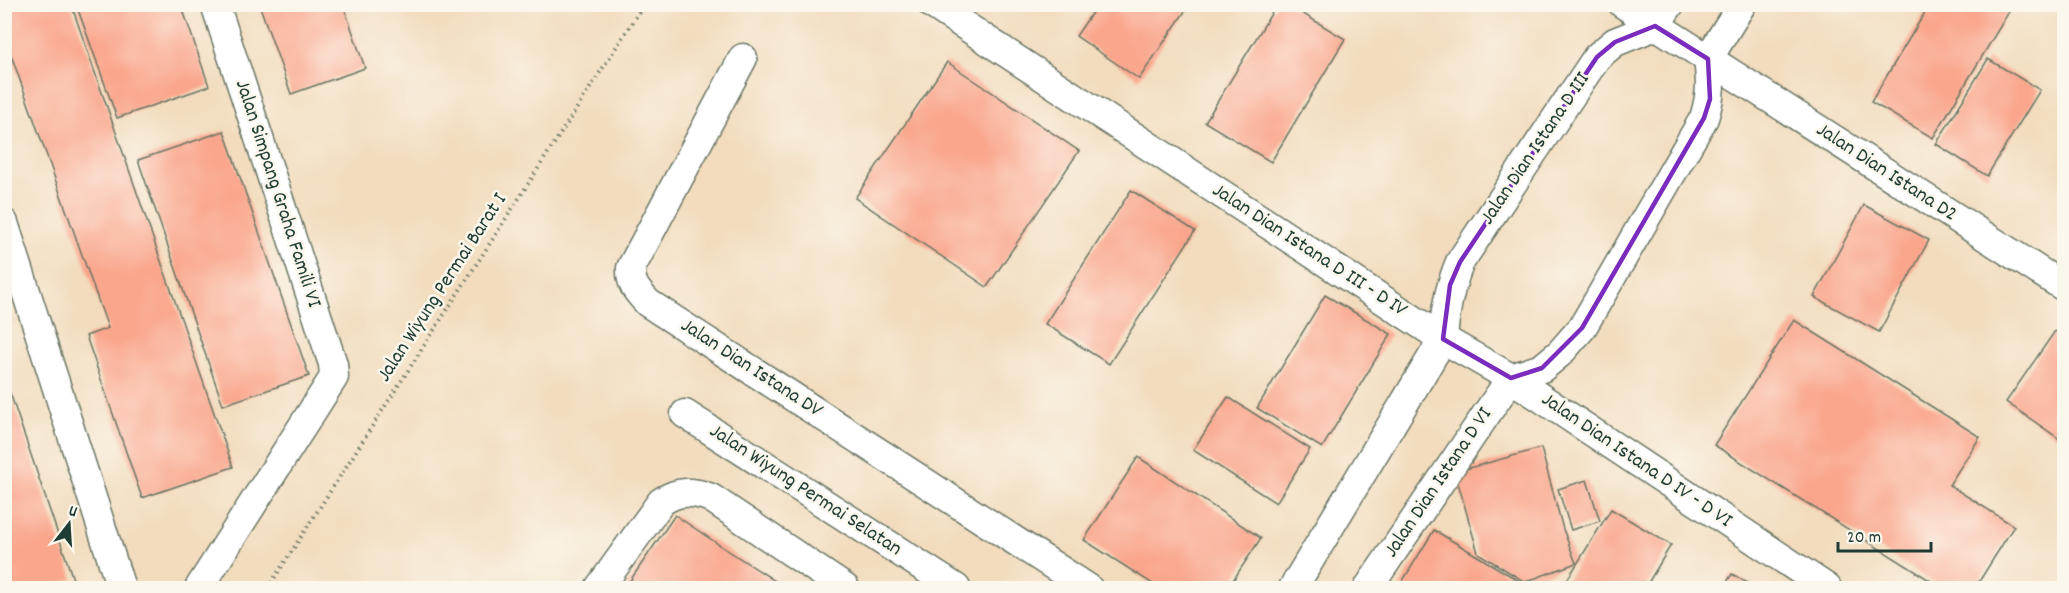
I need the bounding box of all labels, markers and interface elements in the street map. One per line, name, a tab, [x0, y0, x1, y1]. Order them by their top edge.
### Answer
street label: Jalan Dian Istana D III	[1474, 66, 1599, 231]
street label: Jalan Simpang Graha Famili VI	[226, 76, 328, 312]
street label: Jalan Dian Istana D2	[1809, 116, 1963, 230]
street label: Jalan Dian Istana D III - D IV	[1205, 176, 1413, 326]
street label: Jalan Wiyung Permai Barat I	[371, 187, 516, 388]
street label: Jalan Dian Istana DV	[674, 312, 828, 426]
street label: Jalan Dian Istana D IV - D VI	[1535, 386, 1738, 536]
street label: Jalan Dian Istana D VI	[1378, 401, 1501, 564]
street label: Jalan Wiyung Permai Selatan	[703, 417, 907, 565]
north arrow	[39, 494, 99, 554]
text: U	[66, 500, 80, 524]
scale bar	[1838, 515, 1931, 553]
text: 20 m	[1847, 526, 1881, 551]

